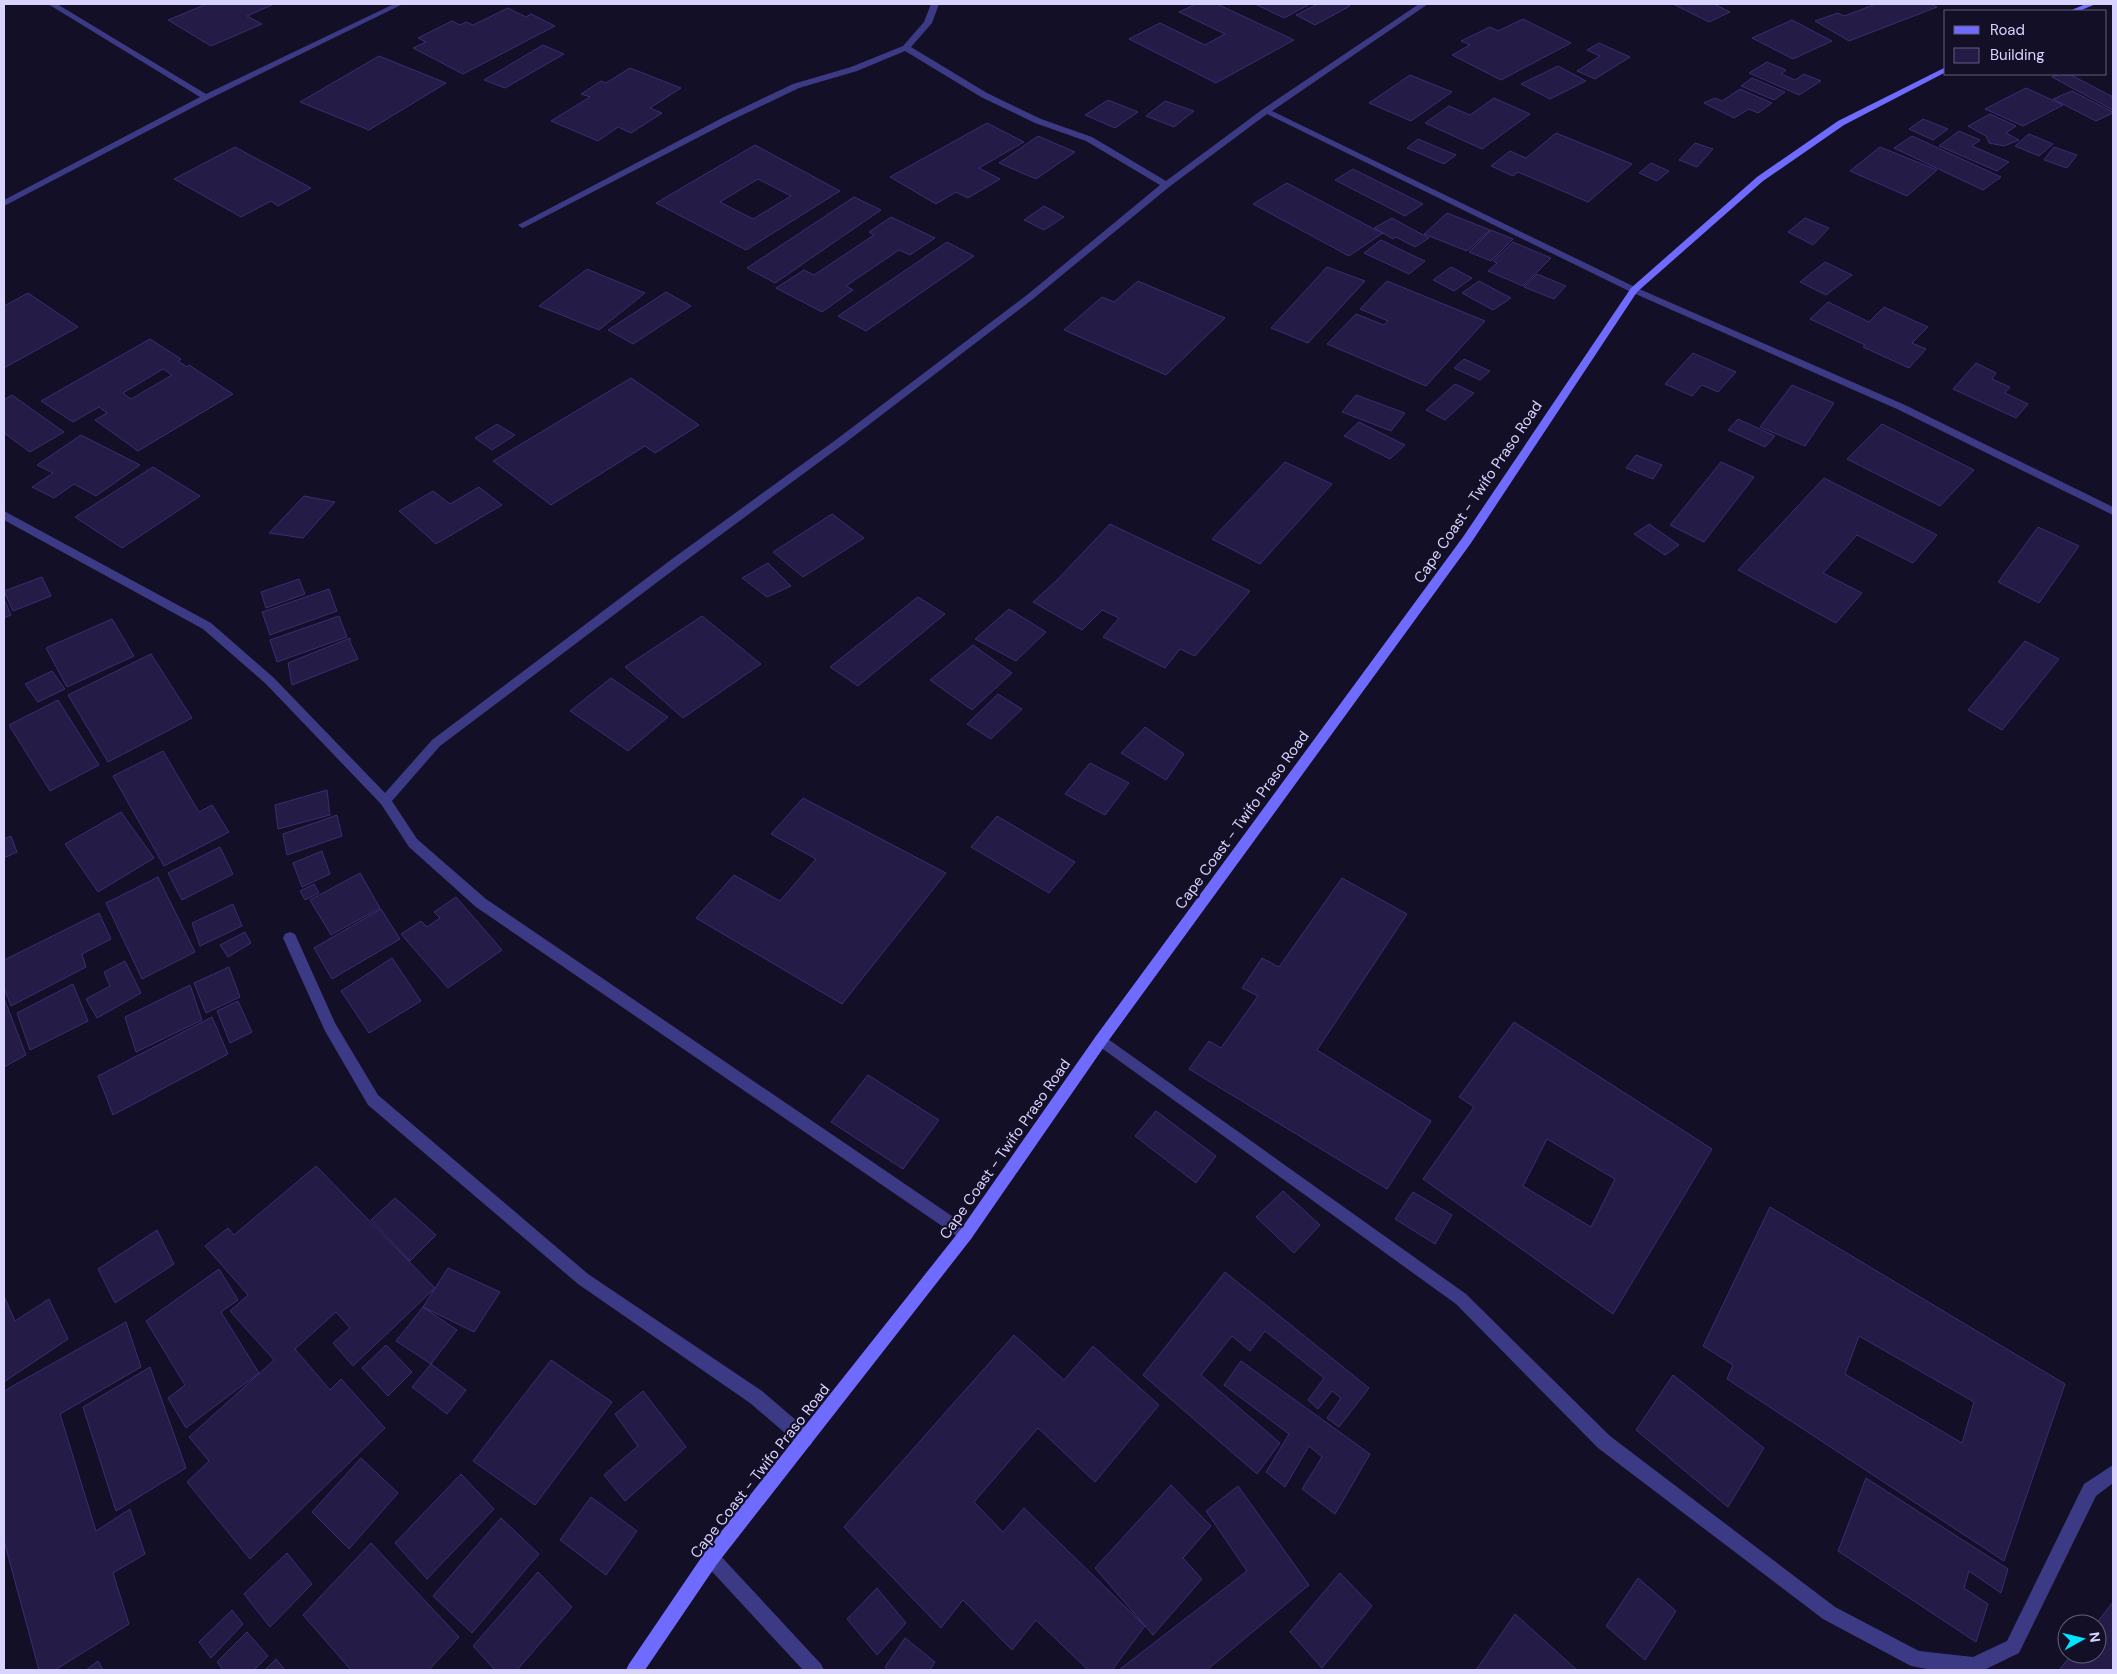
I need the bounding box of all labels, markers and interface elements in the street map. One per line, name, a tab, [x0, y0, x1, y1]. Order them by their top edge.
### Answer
legend	[1944, 10, 2107, 75]
text: Road	[1990, 20, 2025, 40]
text: Building	[1990, 45, 2045, 65]
street label: Cape Coast - Twifo Praso Road	[1409, 397, 1547, 587]
street label: Cape Coast - Twifo Praso Road	[1170, 727, 1314, 913]
street label: Cape Coast - Twifo Praso Road	[935, 1055, 1075, 1243]
street label: Cape Coast - Twifo Praso Road	[686, 1380, 834, 1562]
north arrow	[2057, 1614, 2107, 1664]
text: N	[2085, 1631, 2104, 1644]

